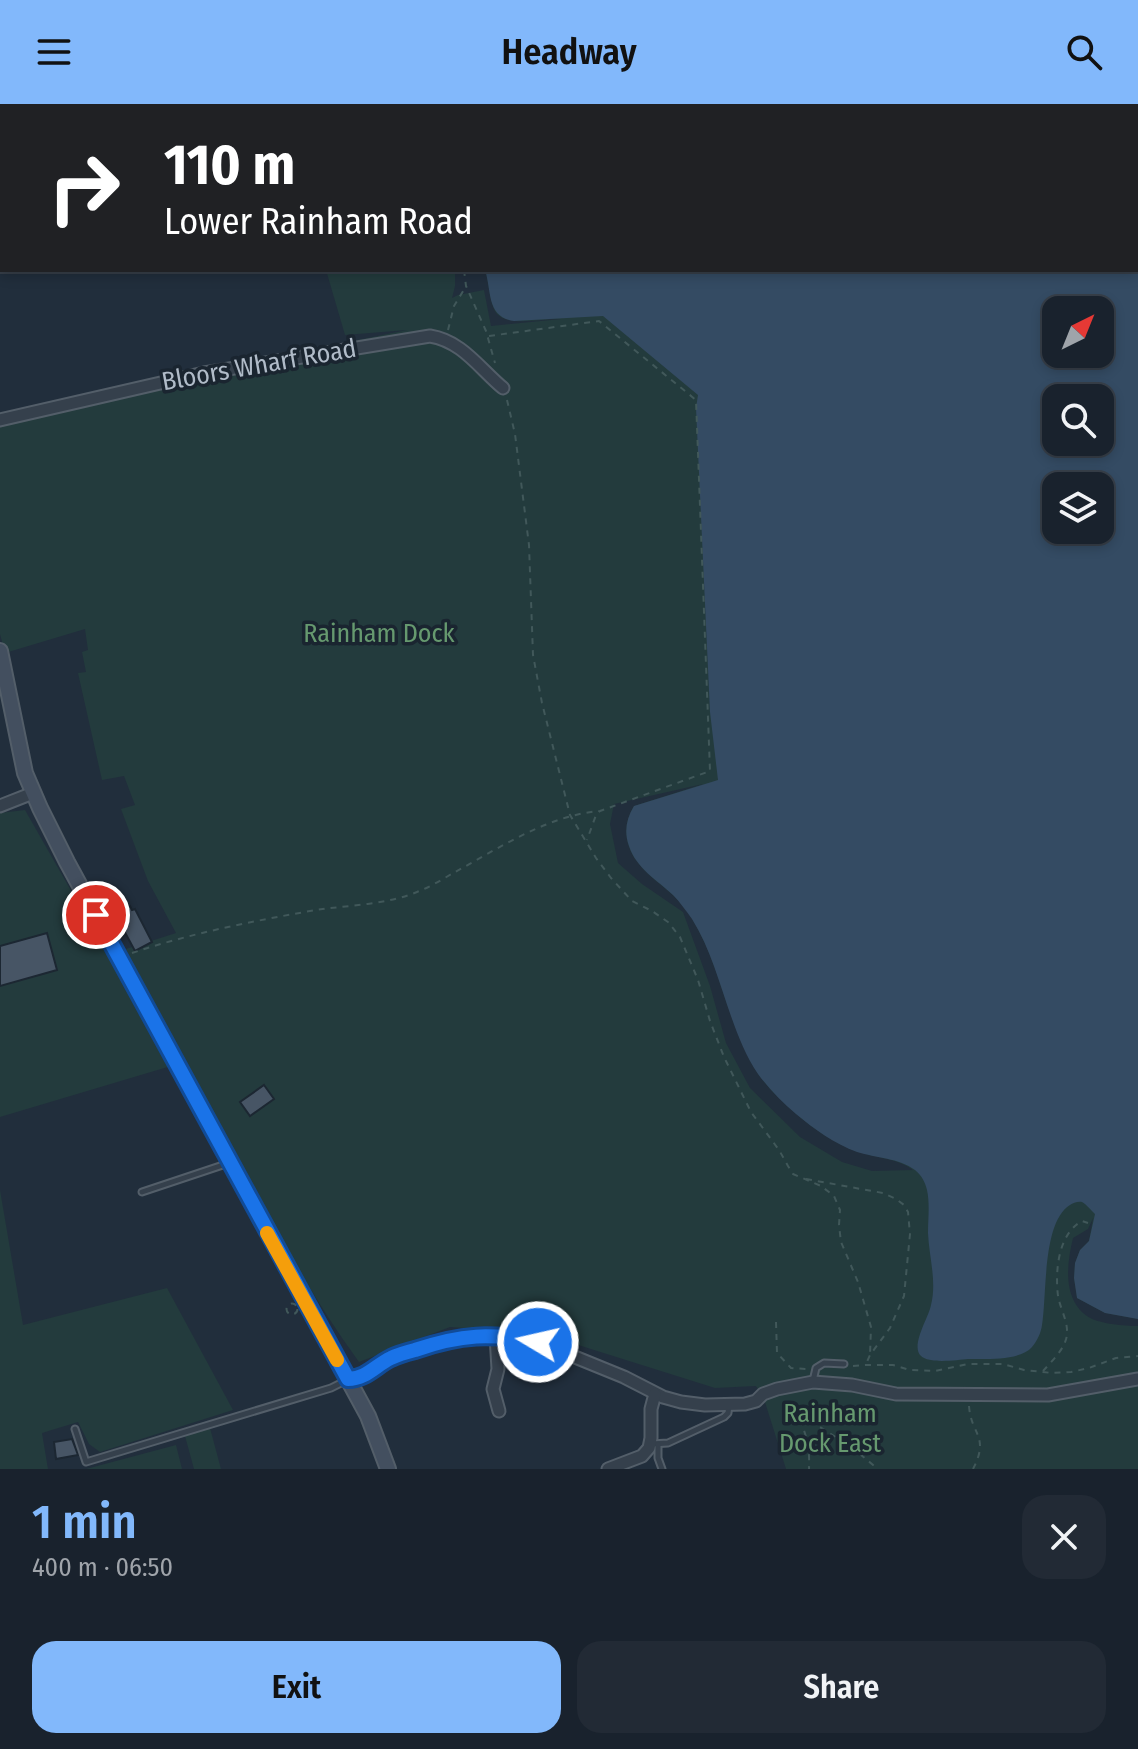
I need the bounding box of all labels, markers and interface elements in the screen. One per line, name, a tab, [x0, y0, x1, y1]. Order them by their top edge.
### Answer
icon: menu	[32, 30, 76, 74]
text: Headway	[501, 30, 637, 74]
icon: search	[1062, 30, 1106, 74]
text: 110 m	[164, 132, 295, 199]
icon: right	[32, 136, 136, 240]
text: Lower Rainham Road	[164, 200, 473, 244]
north arrow	[1042, 296, 1114, 368]
map controls	[1042, 296, 1114, 544]
street label: Bloors Wharf Road	[159, 333, 359, 397]
button: search	[1042, 384, 1114, 456]
button: layers	[1042, 472, 1114, 544]
park label: Rainham Dock	[303, 618, 456, 649]
pin	[62, 881, 130, 949]
icon: arrive	[74, 893, 118, 937]
position arrow	[496, 1300, 580, 1384]
park label: Rainham Dock East	[779, 1398, 882, 1459]
text: 1 min	[32, 1493, 137, 1551]
button: close	[1022, 1495, 1106, 1579]
text: 400 m · 06:50	[32, 1552, 173, 1583]
button: Exit	[32, 1641, 561, 1733]
button: Share	[577, 1641, 1106, 1733]

